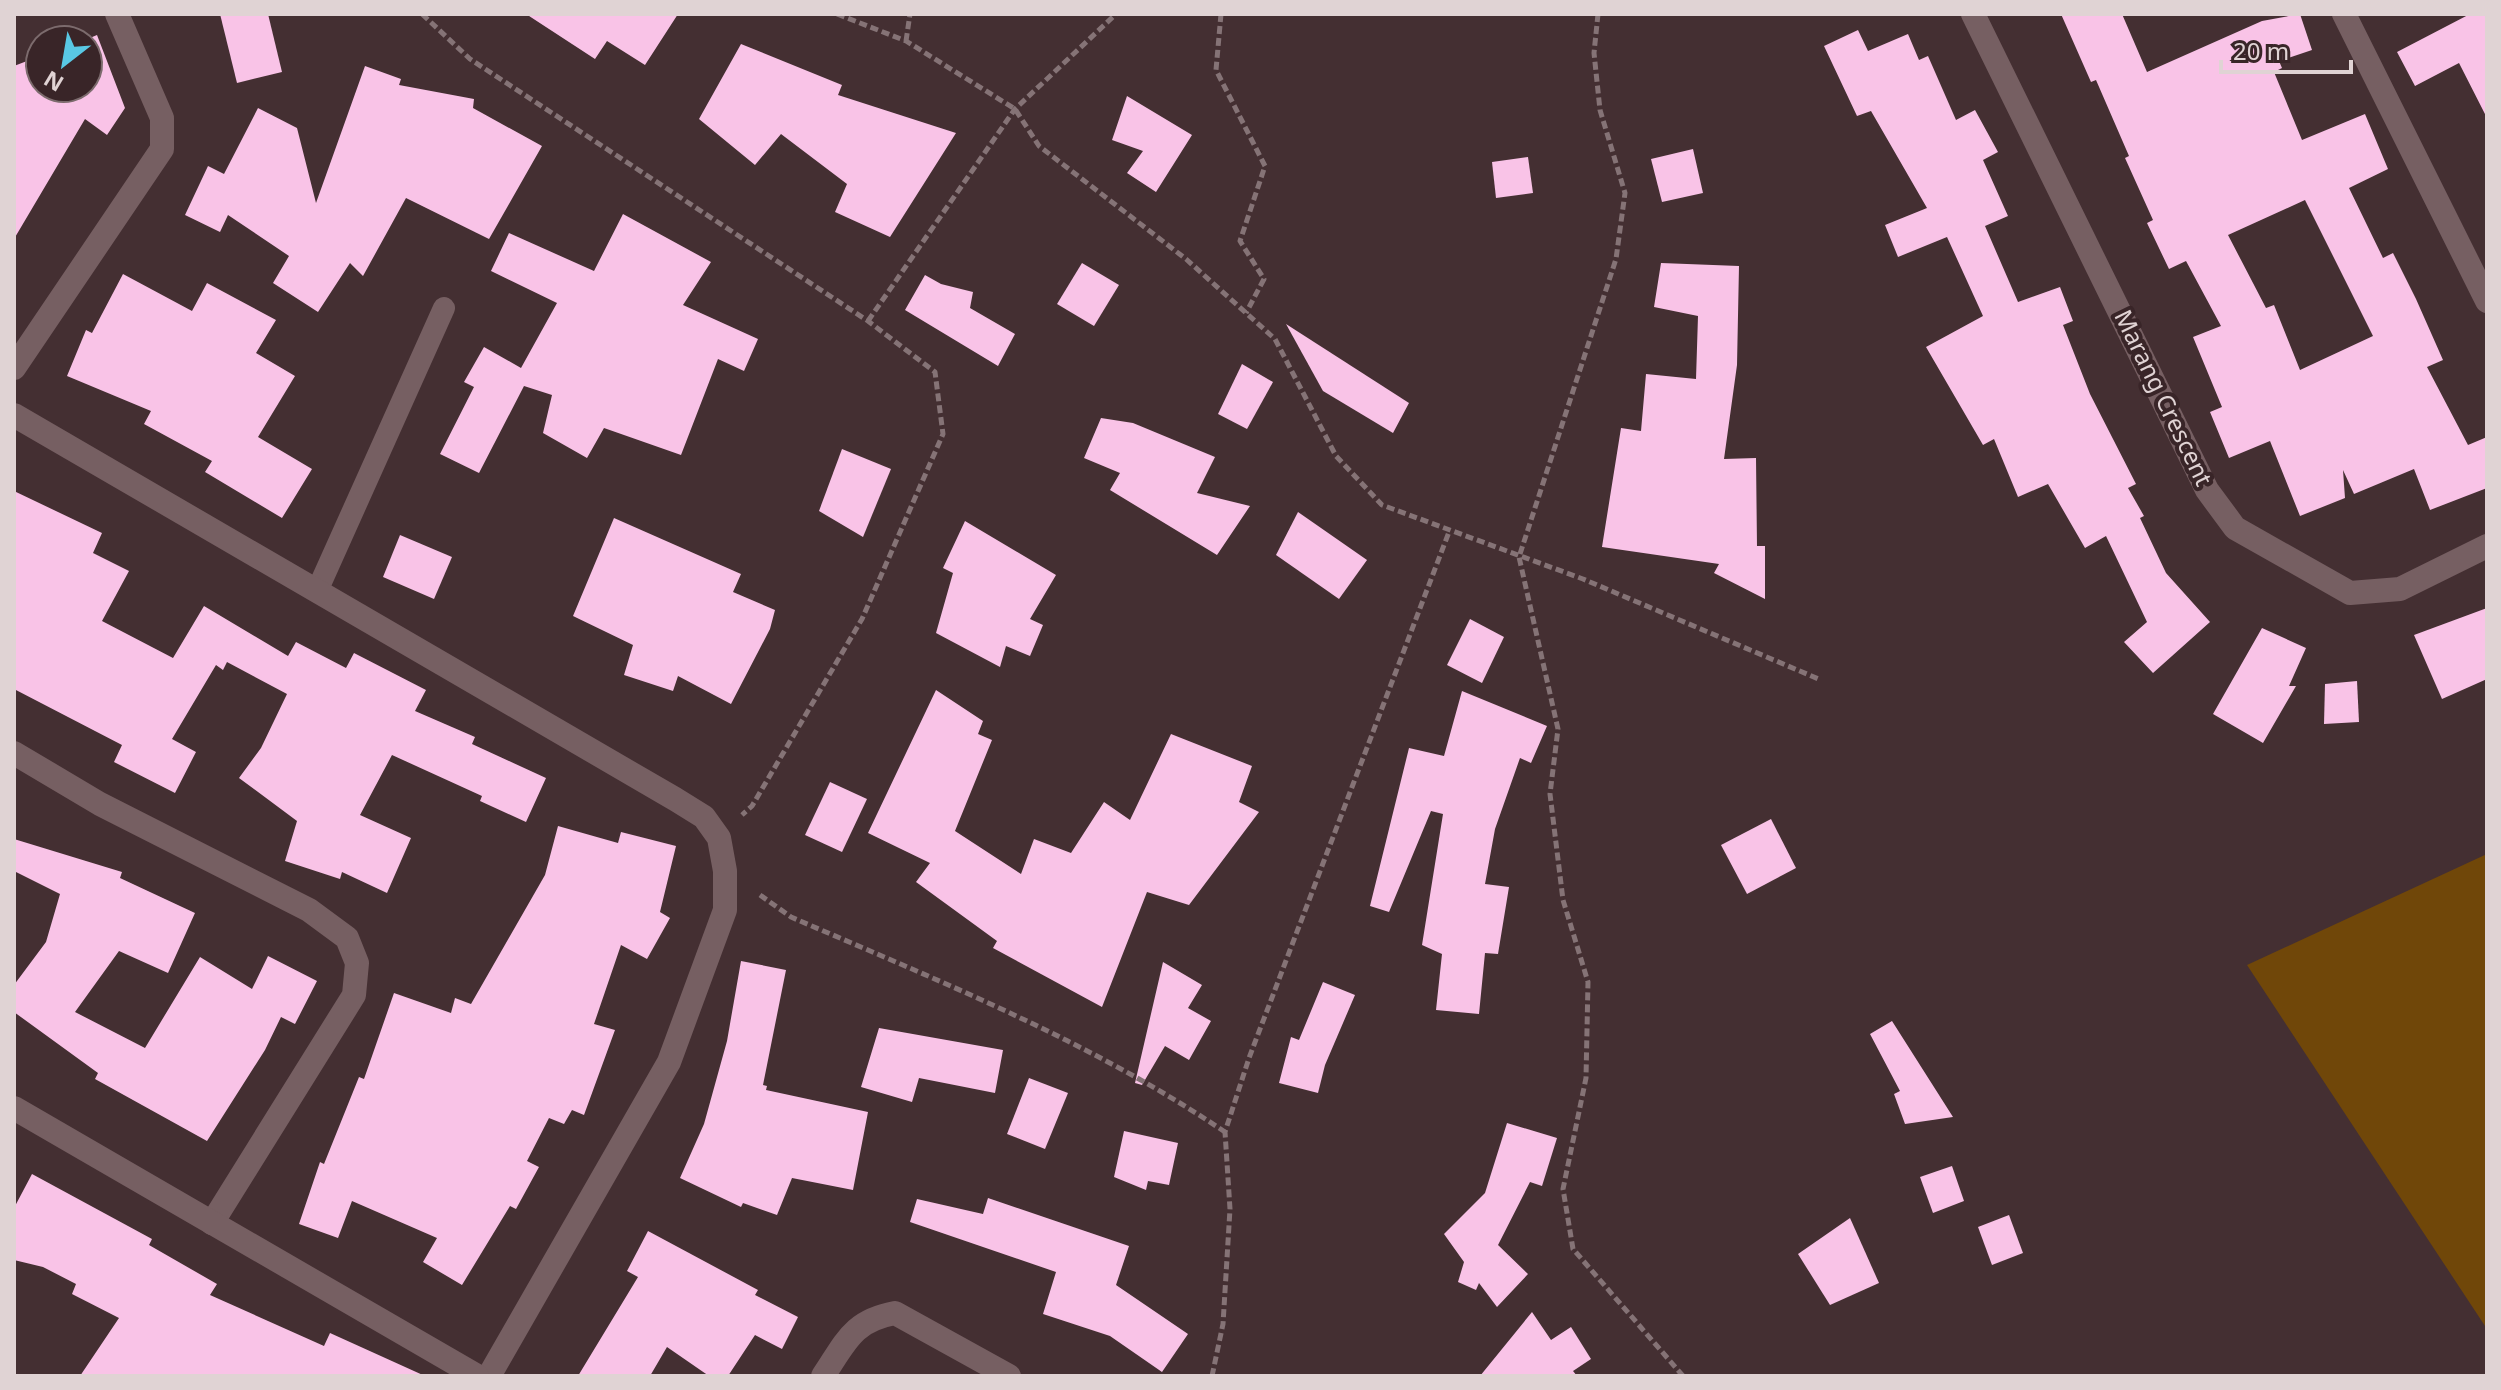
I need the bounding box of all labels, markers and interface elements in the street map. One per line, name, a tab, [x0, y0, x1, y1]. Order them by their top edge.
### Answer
north arrow	[24, 24, 104, 104]
scale bar	[2221, 24, 2351, 74]
text: 20 m	[2233, 34, 2289, 67]
text: N	[38, 65, 69, 99]
street label: Marang Crescent	[2107, 304, 2221, 491]

